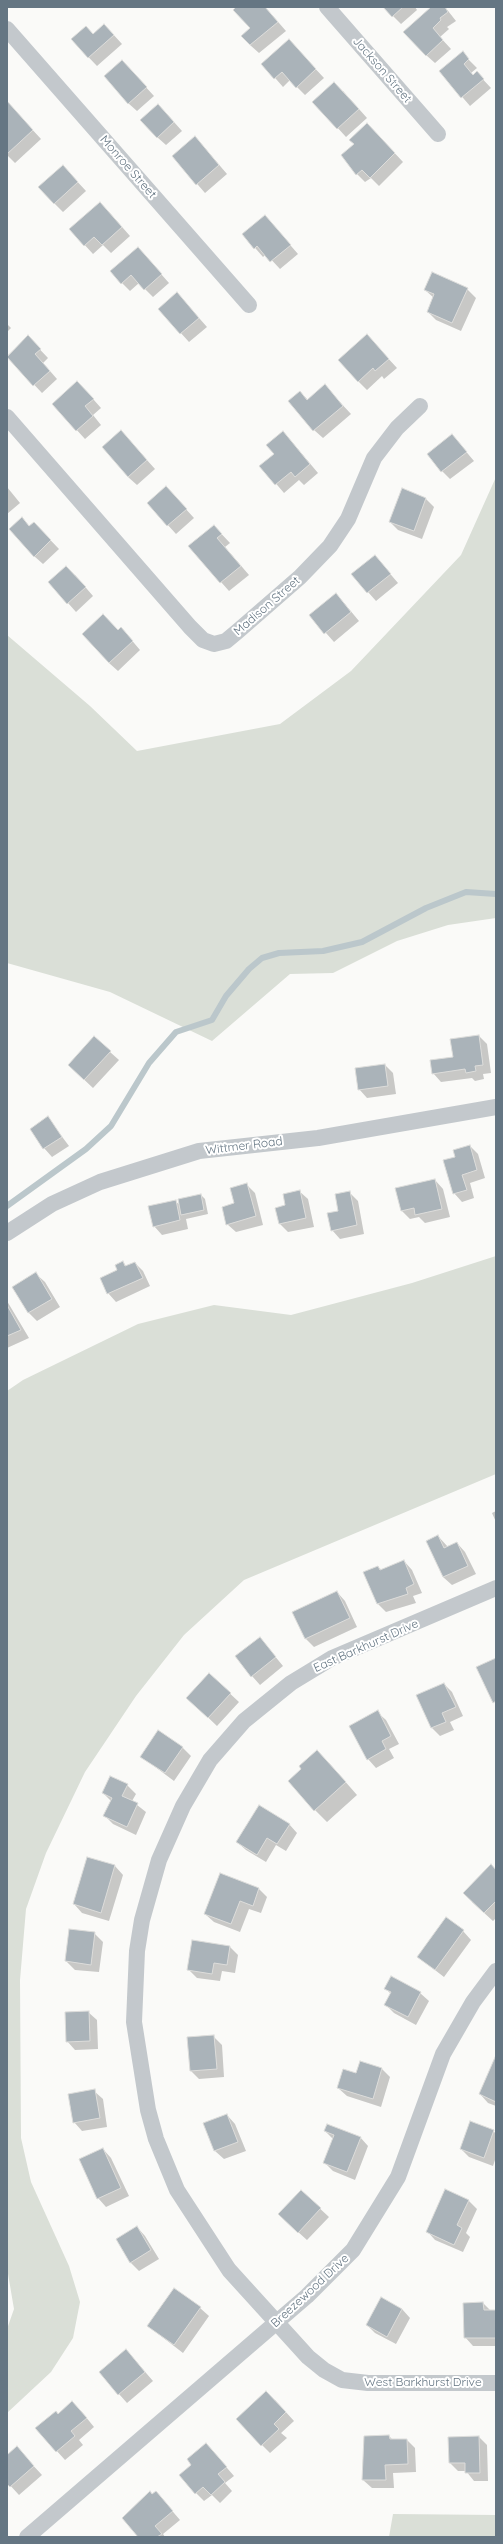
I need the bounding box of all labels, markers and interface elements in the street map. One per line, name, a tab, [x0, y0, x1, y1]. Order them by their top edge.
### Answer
street label: Jackson Street	[349, 34, 415, 106]
street label: Monroe Street	[97, 133, 159, 201]
street label: Madison Street	[231, 573, 303, 639]
street label: Wittmer Road	[205, 1134, 283, 1158]
street label: East Barkhurst Drive	[311, 1616, 421, 1676]
street label: Breezewood Drive	[268, 2251, 352, 2331]
street label: West Barkhurst Drive	[364, 2375, 482, 2389]

